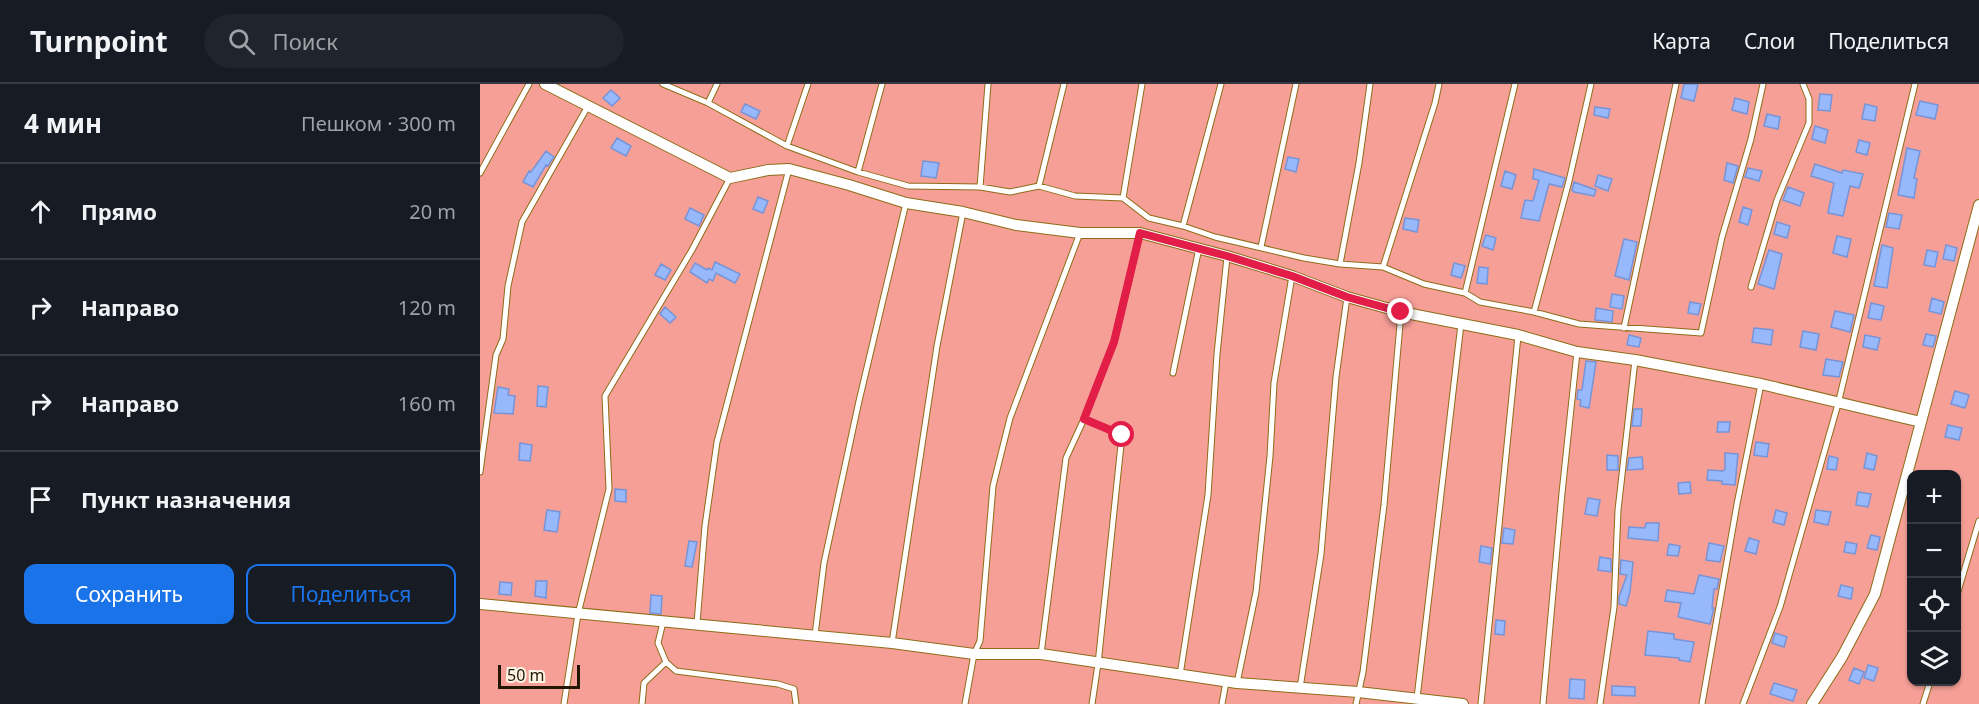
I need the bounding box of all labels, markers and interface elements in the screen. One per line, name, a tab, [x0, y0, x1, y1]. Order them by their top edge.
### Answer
search box	[204, 14, 624, 68]
text: Turnpoint	[30, 22, 168, 60]
icon: search	[225, 25, 258, 58]
text: Поиск	[273, 26, 338, 56]
text: Карта	[1652, 27, 1711, 55]
text: Слои	[1744, 27, 1795, 55]
text: Поделиться	[1828, 27, 1949, 55]
text: 4 мин	[24, 105, 102, 141]
text: Пешком · 300 m	[301, 110, 456, 137]
icon: ahead	[24, 195, 57, 228]
text: Прямо	[81, 196, 157, 226]
text: 20 m	[409, 198, 456, 225]
icon: right	[24, 291, 57, 324]
text: Направо	[81, 292, 179, 322]
text: 120 m	[398, 294, 456, 321]
route end	[1387, 298, 1413, 324]
icon: right	[24, 387, 57, 420]
text: Направо	[81, 388, 179, 418]
text: 160 m	[398, 390, 456, 417]
route start	[1108, 421, 1134, 447]
map controls	[1907, 470, 1961, 686]
button: +	[1907, 470, 1961, 524]
icon: arrive	[24, 483, 57, 516]
text: Пункт назначения	[81, 484, 291, 514]
button: −	[1907, 524, 1961, 578]
button: Сохранить	[24, 564, 234, 624]
button: Поделиться	[246, 564, 456, 624]
button: locate	[1907, 578, 1961, 632]
button: layers	[1907, 632, 1961, 686]
scale bar	[498, 662, 580, 690]
text: 50 m	[507, 664, 544, 686]

